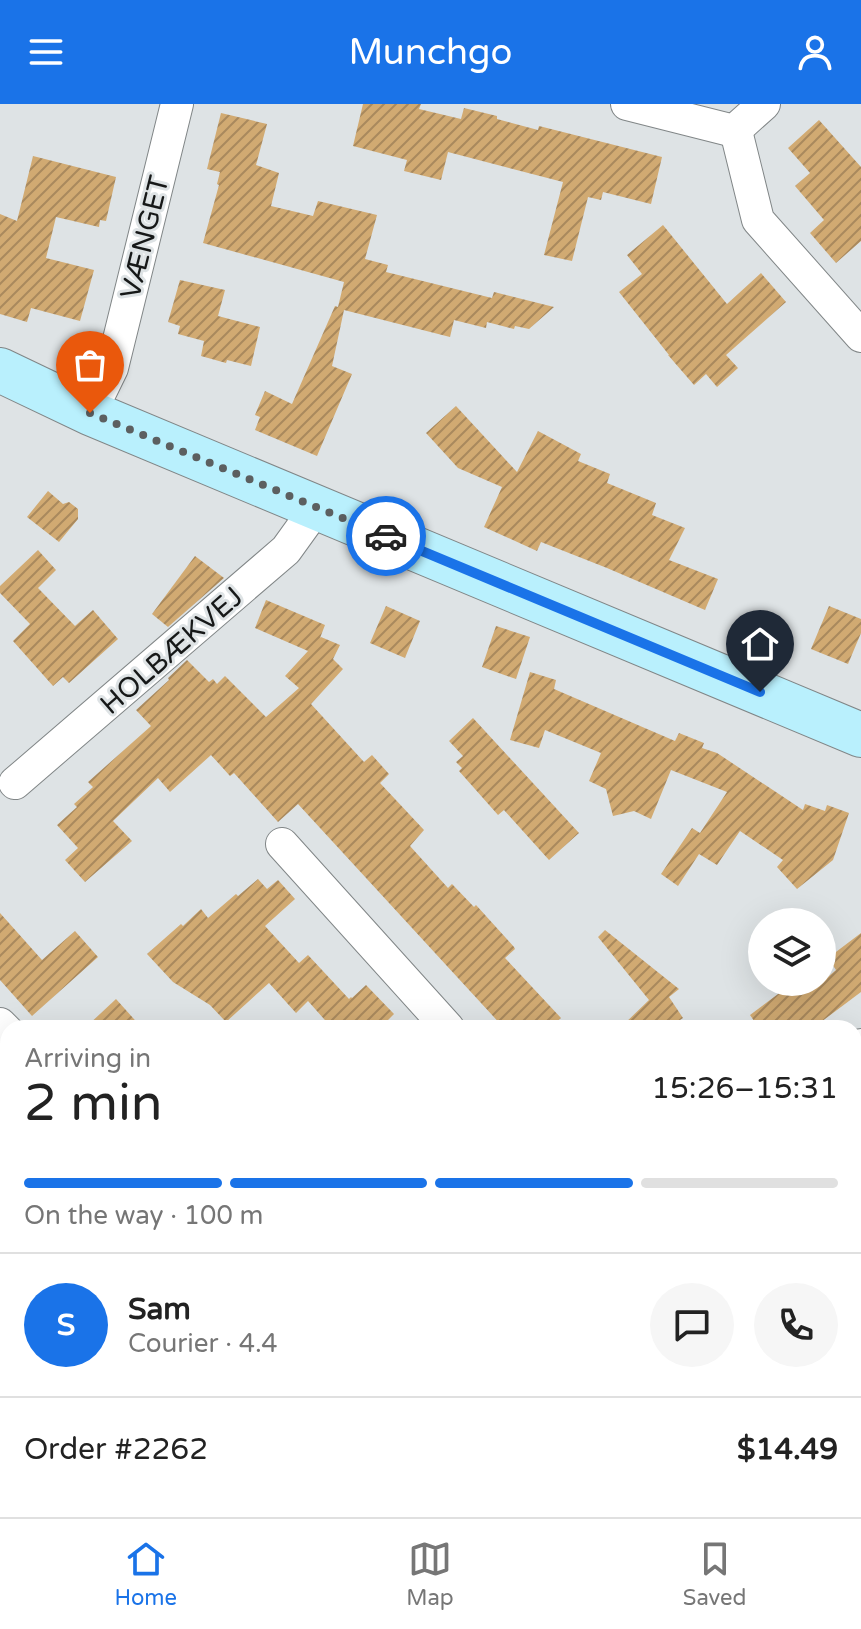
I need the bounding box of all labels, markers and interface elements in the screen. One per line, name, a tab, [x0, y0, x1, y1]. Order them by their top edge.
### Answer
icon: menu	[24, 30, 68, 74]
icon: person	[793, 30, 837, 74]
text: Munchgo	[349, 31, 512, 74]
street label: VÆNGET	[113, 172, 177, 302]
pin	[56, 331, 124, 413]
icon: bag	[68, 343, 112, 387]
courier	[346, 496, 426, 576]
icon: car	[364, 514, 408, 558]
street label: HOLBÆKVEJ	[94, 580, 250, 722]
pin	[726, 610, 794, 692]
icon: home	[738, 622, 782, 666]
map controls	[748, 908, 836, 996]
button: layers	[748, 908, 836, 996]
text: Arriving in	[24, 1043, 151, 1074]
text: 15:26–15:31	[651, 1070, 838, 1107]
text: 2 min	[24, 1072, 163, 1135]
text: On the way · 100 m	[24, 1200, 263, 1231]
button: chat	[650, 1283, 734, 1367]
button: phone	[754, 1283, 838, 1367]
text: Sam	[128, 1291, 191, 1328]
text: S	[57, 1307, 75, 1344]
text: Courier · 4.4	[128, 1328, 278, 1359]
text: Order #2262	[24, 1431, 208, 1468]
text: $14.49	[737, 1431, 838, 1468]
tab: Home	[115, 1537, 177, 1611]
tab: Map	[406, 1537, 454, 1611]
tab: Saved	[683, 1537, 746, 1611]

